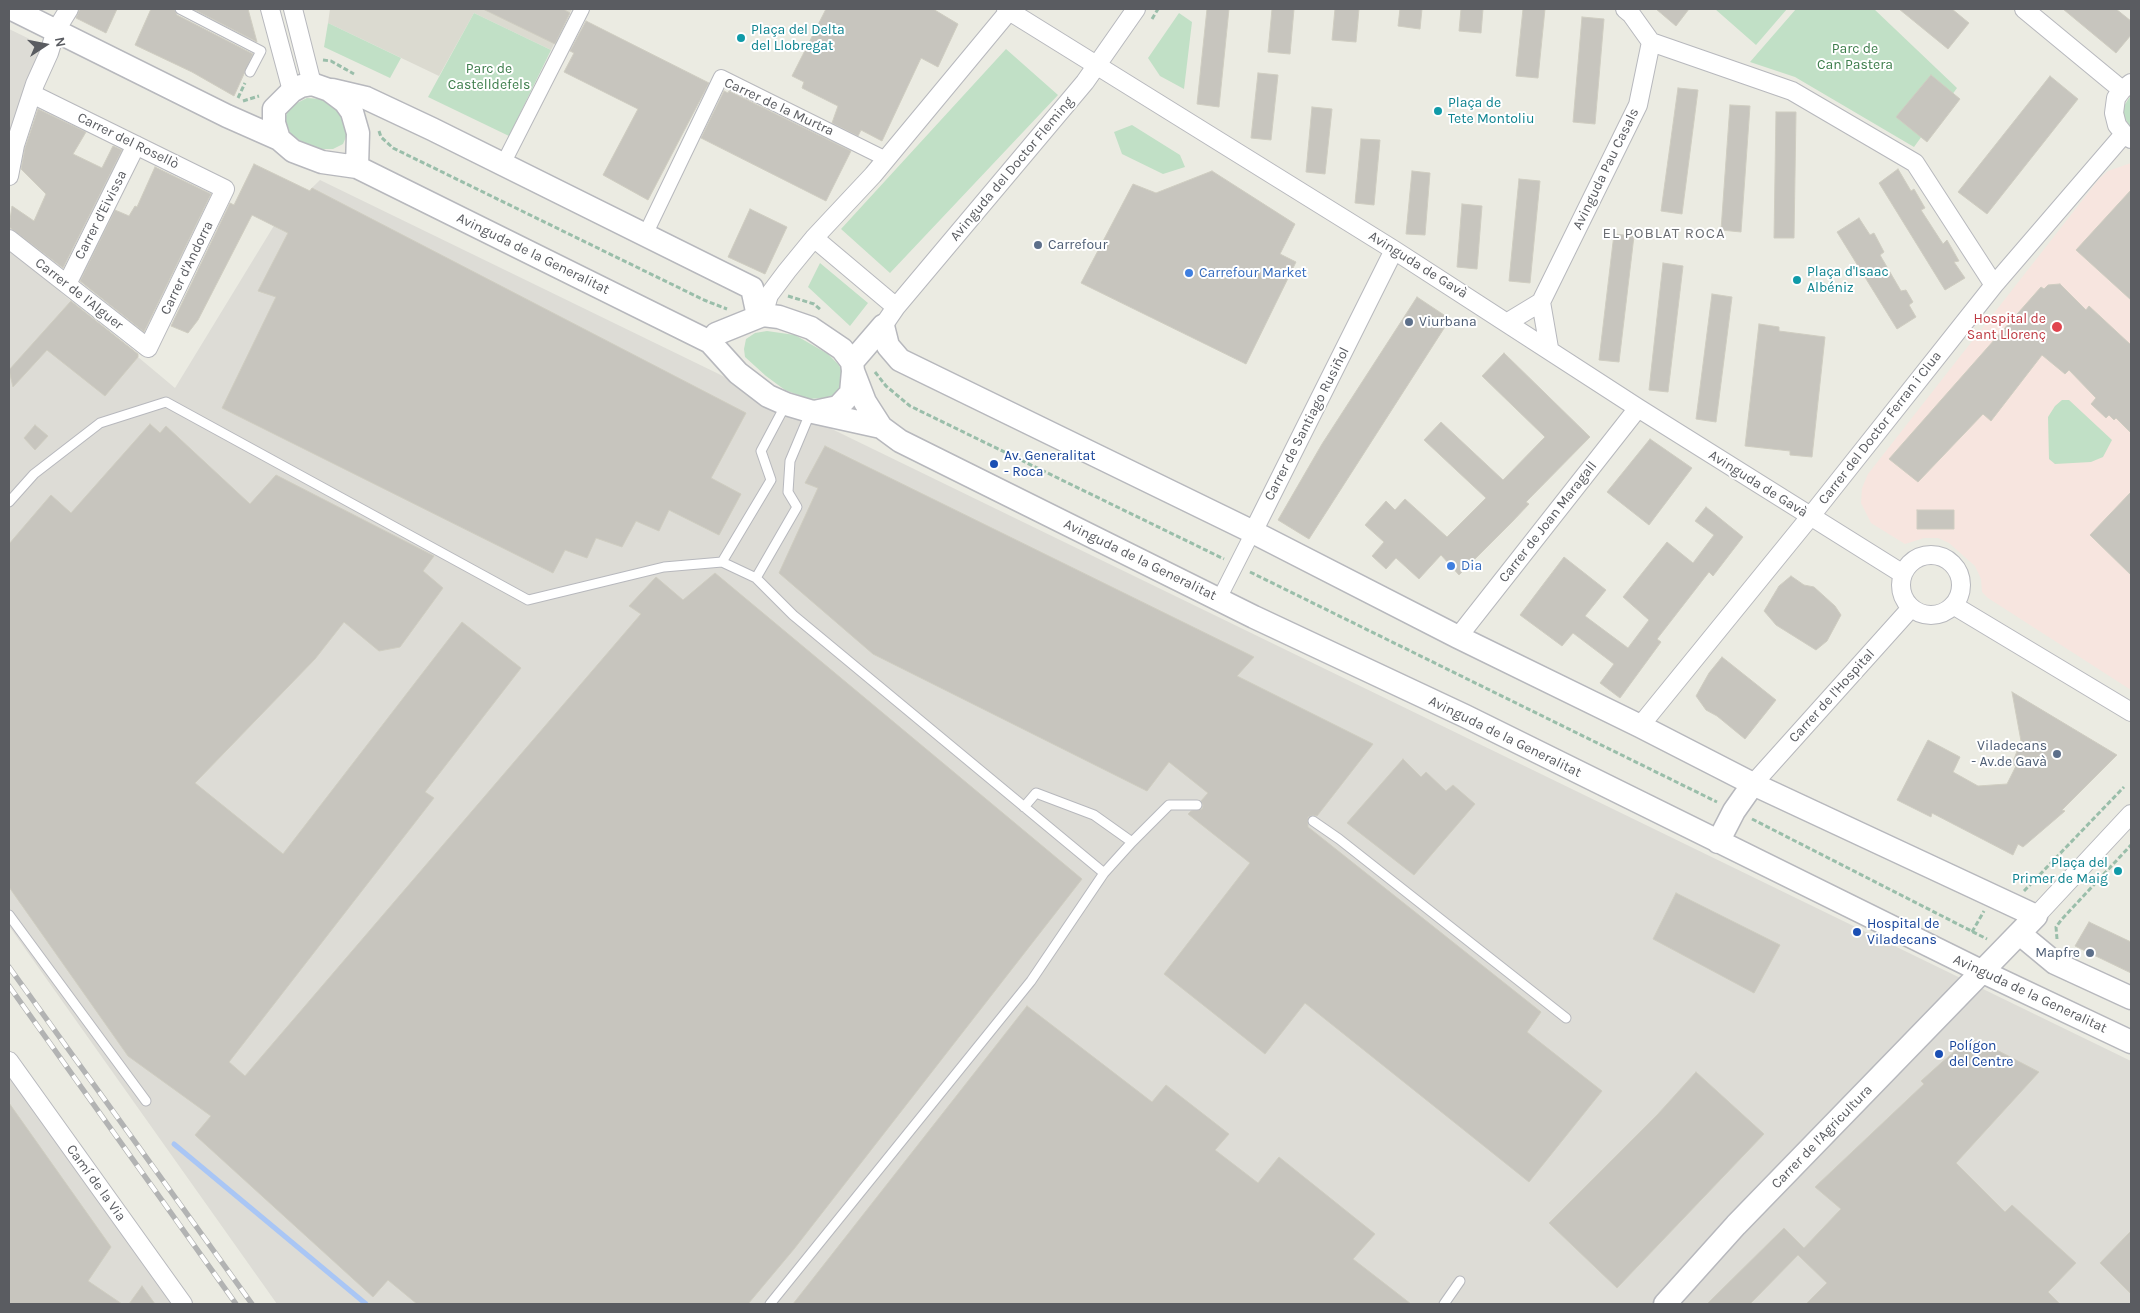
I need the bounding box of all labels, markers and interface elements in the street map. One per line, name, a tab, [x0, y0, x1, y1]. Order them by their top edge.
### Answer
north arrow	[20, 20, 70, 70]
place label: Plaça del Delta del Llobregat	[751, 22, 845, 54]
marker: Plaça del Delta del Llobregat	[735, 32, 747, 44]
text: N	[51, 35, 70, 49]
park label: Parc de Can Pastera	[1817, 41, 1893, 74]
park label: Parc de Castelldefels	[448, 61, 530, 94]
street label: Carrer de la Murtra	[721, 74, 837, 140]
street label: Avinguda del Doctor Fleming	[947, 93, 1077, 245]
place label: Plaça de Tete Montoliu	[1448, 95, 1534, 128]
marker: Plaça de Tete Montoliu	[1432, 105, 1444, 117]
street label: Avinguda Pau Casals	[1569, 106, 1643, 232]
street label: Carrer del Rosellò	[74, 109, 182, 173]
street label: Carrer d'Eivissa	[71, 168, 131, 262]
street label: Avinguda de la Generalitat	[454, 210, 612, 298]
street label: Carrer d'Andorra	[157, 218, 217, 318]
district label: EL POBLAT ROCA	[1601, 225, 1727, 243]
street label: Avinguda de Gavà	[1365, 228, 1471, 302]
place label: Carrefour	[1048, 237, 1108, 253]
marker: Carrefour	[1032, 239, 1044, 251]
street label: Carrer de l'Alguer	[32, 254, 126, 334]
place label: Plaça d'Isaac Albéniz	[1807, 264, 1889, 296]
place label: Carrefour Market	[1199, 265, 1307, 281]
marker: Carrefour Market	[1183, 267, 1195, 279]
marker: Plaça d'Isaac Albéniz	[1791, 274, 1803, 286]
place label: Hospital de Sant Llorenç	[1967, 311, 2046, 344]
place label: Viurbana	[1419, 314, 1477, 330]
marker: Viurbana	[1403, 316, 1415, 328]
marker: Hospital de Sant Llorenç	[2050, 320, 2064, 334]
street label: Carrer de Santiago Rusiñol	[1261, 344, 1353, 504]
street label: Carrer del Doctor Ferran i Clua	[1815, 348, 1945, 508]
street label: Avinguda de Gavà	[1705, 447, 1811, 521]
place label: Av. Generalitat - Roca	[1004, 448, 1096, 481]
marker: Av. Generalitat - Roca	[988, 458, 1000, 470]
street label: Carrer de Joan Maragall	[1495, 458, 1601, 586]
street label: Avinguda de la Generalitat	[1061, 516, 1219, 604]
place label: Dia	[1461, 558, 1482, 574]
marker: Dia	[1445, 560, 1457, 572]
street label: Carrer de l'Hospital	[1786, 646, 1878, 746]
street label: Avinguda de la Generalitat	[1426, 693, 1584, 781]
place label: Viladecans - Av.de Gavà	[1971, 738, 2047, 770]
marker: Viladecans - Av.de Gavà	[2051, 748, 2063, 760]
place label: Plaça del Primer de Maig	[2012, 855, 2108, 888]
marker: Plaça del Primer de Maig	[2112, 865, 2124, 877]
place label: Hospital de Viladecans	[1867, 916, 1939, 949]
marker: Hospital de Viladecans	[1851, 926, 1863, 938]
place label: Mapfre	[2035, 945, 2080, 961]
marker: Mapfre	[2084, 947, 2096, 959]
street label: Avinguda de la Generalitat	[1950, 951, 2110, 1037]
place label: Polígon del Centre	[1949, 1038, 2013, 1070]
marker: Polígon del Centre	[1933, 1048, 1945, 1060]
street label: Carrer de l'Agricultura	[1768, 1082, 1876, 1192]
street label: Camí de la Via	[63, 1141, 129, 1225]

